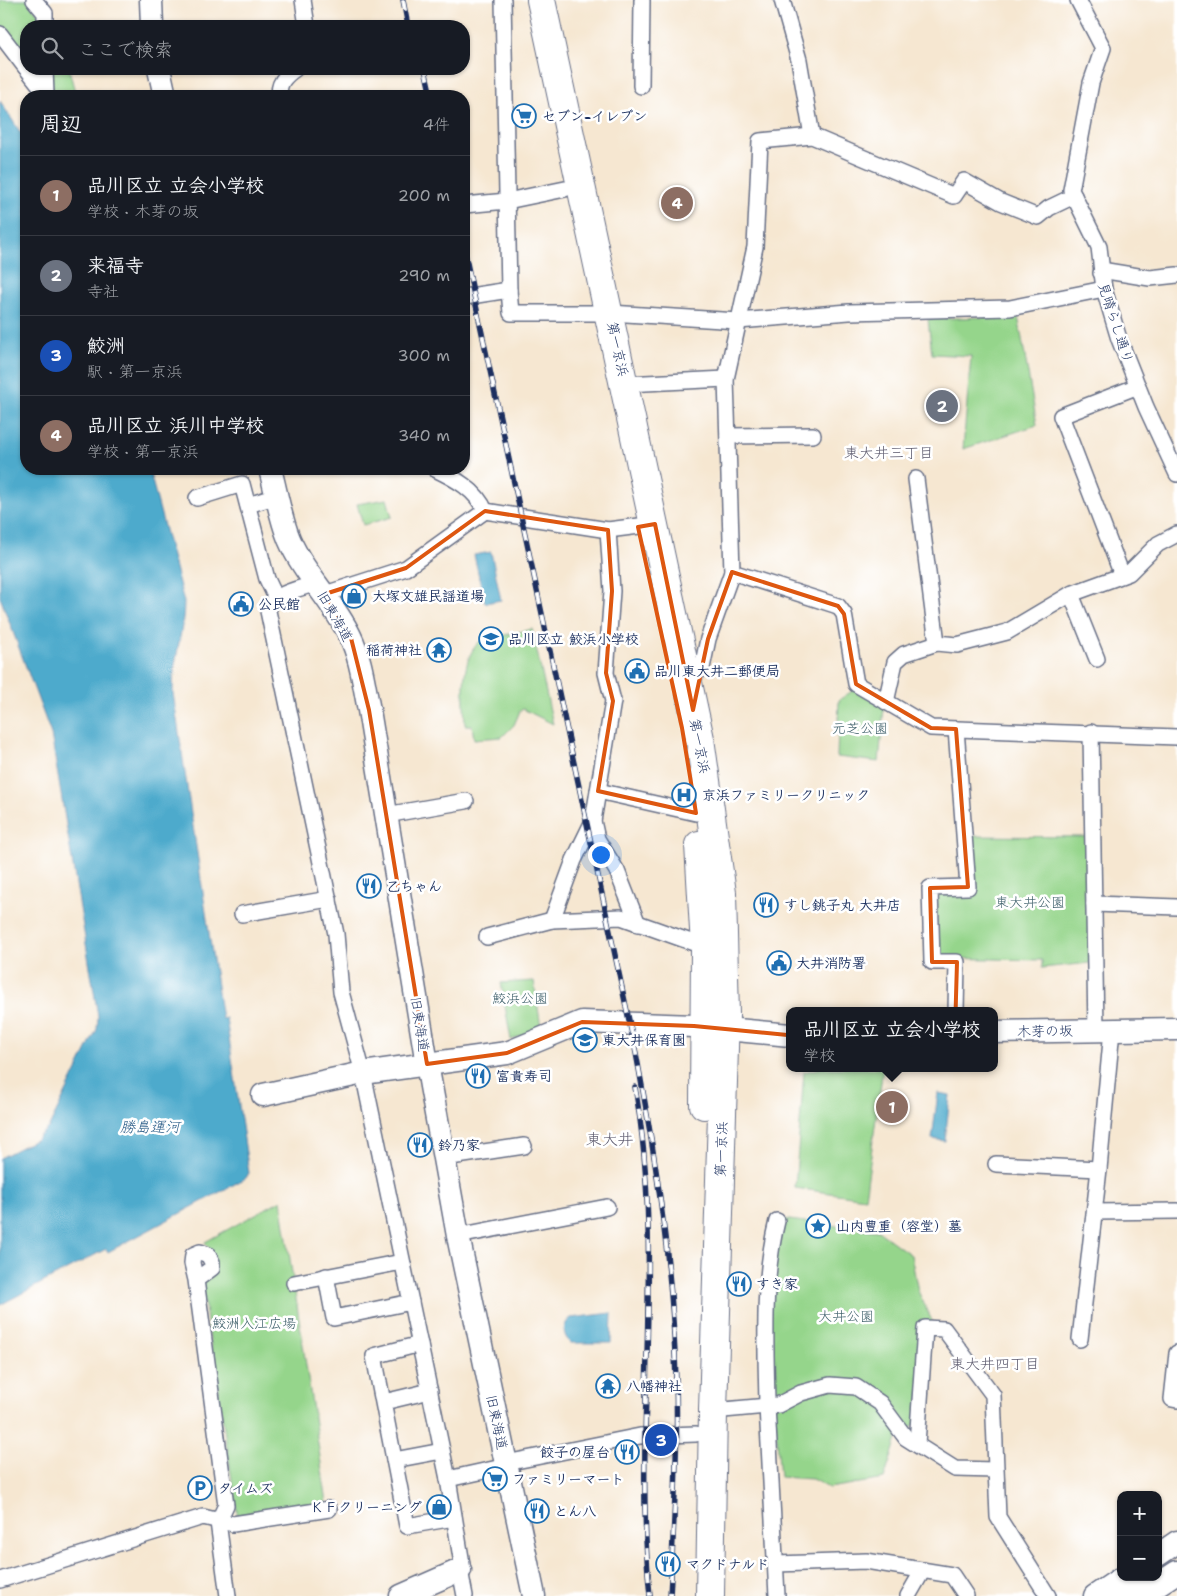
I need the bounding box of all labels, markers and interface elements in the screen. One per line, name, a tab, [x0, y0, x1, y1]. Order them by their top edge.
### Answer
search box	[20, 20, 470, 75]
icon: search	[38, 34, 66, 62]
text: ここで検索	[78, 37, 173, 62]
supermarket icon: セブン-イレブン	[511, 103, 537, 129]
place label: セブン-イレブン	[542, 107, 647, 125]
text: 周辺	[40, 110, 82, 138]
text: 4件	[423, 114, 450, 135]
text: 品川区立 立会小学校	[87, 173, 265, 198]
pin: 4	[661, 184, 693, 222]
text: 1	[52, 185, 60, 206]
text: 200 m	[398, 185, 450, 206]
text: 学校 · 木芽の坂	[87, 201, 198, 222]
text: 来福寺	[87, 253, 144, 278]
text: 2	[50, 265, 62, 286]
text: 290 m	[398, 265, 450, 286]
street label: 見晴らし通り	[1094, 280, 1138, 366]
text: 寺社	[87, 281, 119, 302]
street label: 第一京浜	[603, 320, 633, 378]
text: 鮫洲	[87, 333, 125, 358]
text: 3	[50, 345, 62, 366]
text: 300 m	[398, 345, 450, 366]
text: 駅 · 第一京浜	[87, 361, 182, 382]
pin: 2	[926, 387, 958, 425]
text: 品川区立 浜川中学校	[87, 413, 265, 438]
text: 4	[50, 425, 62, 446]
text: 340 m	[398, 425, 450, 446]
text: 学校 · 第一京浜	[87, 441, 198, 462]
district label: 東大井三丁目	[844, 443, 934, 463]
shop icon: 大塚文雄民謡道場	[341, 583, 367, 609]
street label: 旧東海道	[313, 587, 357, 645]
place label: 大塚文雄民謡道場	[372, 587, 484, 605]
public building icon: 公民館	[228, 591, 254, 617]
place label: 公民館	[258, 595, 300, 613]
school or university icon: 品川区立 鮫浜小学校	[478, 626, 504, 652]
place label: 品川区立 鮫浜小学校	[508, 630, 639, 648]
temple icon: 稲荷神社	[426, 637, 452, 663]
place label: 稲荷神社	[366, 641, 422, 659]
public building icon: 品川東大井二郵便局	[624, 658, 650, 684]
place label: 品川東大井二郵便局	[654, 662, 780, 680]
street label: 第一京浜	[686, 717, 714, 775]
park label: 元芝公園	[832, 719, 888, 737]
hospital icon: 京浜ファミリークリニック	[671, 782, 697, 808]
place label: 京浜ファミリークリニック	[702, 786, 870, 804]
your location	[588, 842, 614, 868]
restaurant icon: 乙ちゃん	[356, 873, 382, 899]
place label: 乙ちゃん	[386, 877, 442, 895]
restaurant icon: すし銚子丸 大井店	[753, 892, 779, 918]
park label: 東大井公園	[995, 893, 1065, 911]
place label: すし銚子丸 大井店	[784, 896, 901, 914]
public building icon: 大井消防署	[766, 950, 792, 976]
place label: 大井消防署	[796, 954, 866, 972]
park label: 鮫浜公園	[492, 989, 548, 1007]
street label: 旧東海道	[407, 995, 433, 1053]
popup	[786, 1007, 998, 1072]
text: 品川区立 立会小学校	[803, 1017, 981, 1042]
street label: 木芽の坂	[1017, 1022, 1073, 1040]
school or university icon: 東大井保育園	[572, 1027, 598, 1053]
place label: 東大井保育園	[602, 1031, 686, 1049]
text: 学校	[803, 1045, 835, 1066]
restaurant icon: 富貴寿司	[465, 1063, 491, 1089]
place label: 富貴寿司	[496, 1067, 552, 1085]
pin: 1	[876, 1088, 908, 1126]
water label: 勝島運河	[120, 1117, 182, 1137]
street label: 第一京浜	[711, 1121, 731, 1177]
district label: 東大井	[586, 1129, 634, 1150]
restaurant icon: 鈴乃家	[407, 1132, 433, 1158]
place label: 鈴乃家	[438, 1136, 480, 1154]
place icon: 山内豊重（容堂）墓	[805, 1213, 831, 1239]
place label: 山内豊重（容堂）墓	[836, 1217, 962, 1235]
restaurant icon: すき家	[726, 1271, 752, 1297]
place label: すき家	[756, 1275, 798, 1293]
park label: 大井公園	[818, 1307, 874, 1325]
park label: 鮫洲入江広場	[212, 1314, 296, 1332]
district label: 東大井四丁目	[950, 1354, 1040, 1374]
temple icon: 八幡神社	[595, 1373, 621, 1399]
place label: 八幡神社	[626, 1377, 682, 1395]
street label: 旧東海道	[482, 1393, 512, 1451]
pin: 3	[645, 1421, 677, 1459]
restaurant icon: 餃子の屋台	[614, 1439, 640, 1465]
place label: 餃子の屋台	[540, 1443, 610, 1461]
supermarket icon: ファミリーマート	[482, 1466, 508, 1492]
place label: ファミリーマート	[512, 1470, 625, 1488]
parking icon: タイムズ	[187, 1475, 213, 1501]
place label: タイムズ	[218, 1479, 273, 1497]
map controls	[1117, 1491, 1162, 1581]
button: +	[1117, 1491, 1162, 1536]
shop icon: ＫＦクリーニング	[426, 1494, 452, 1520]
place label: ＫＦクリーニング	[310, 1498, 422, 1516]
restaurant icon: とん八	[524, 1498, 550, 1524]
place label: とん八	[554, 1502, 596, 1520]
button: −	[1117, 1536, 1162, 1581]
restaurant icon: マクドナルド	[655, 1551, 681, 1577]
place label: マクドナルド	[686, 1555, 769, 1573]

